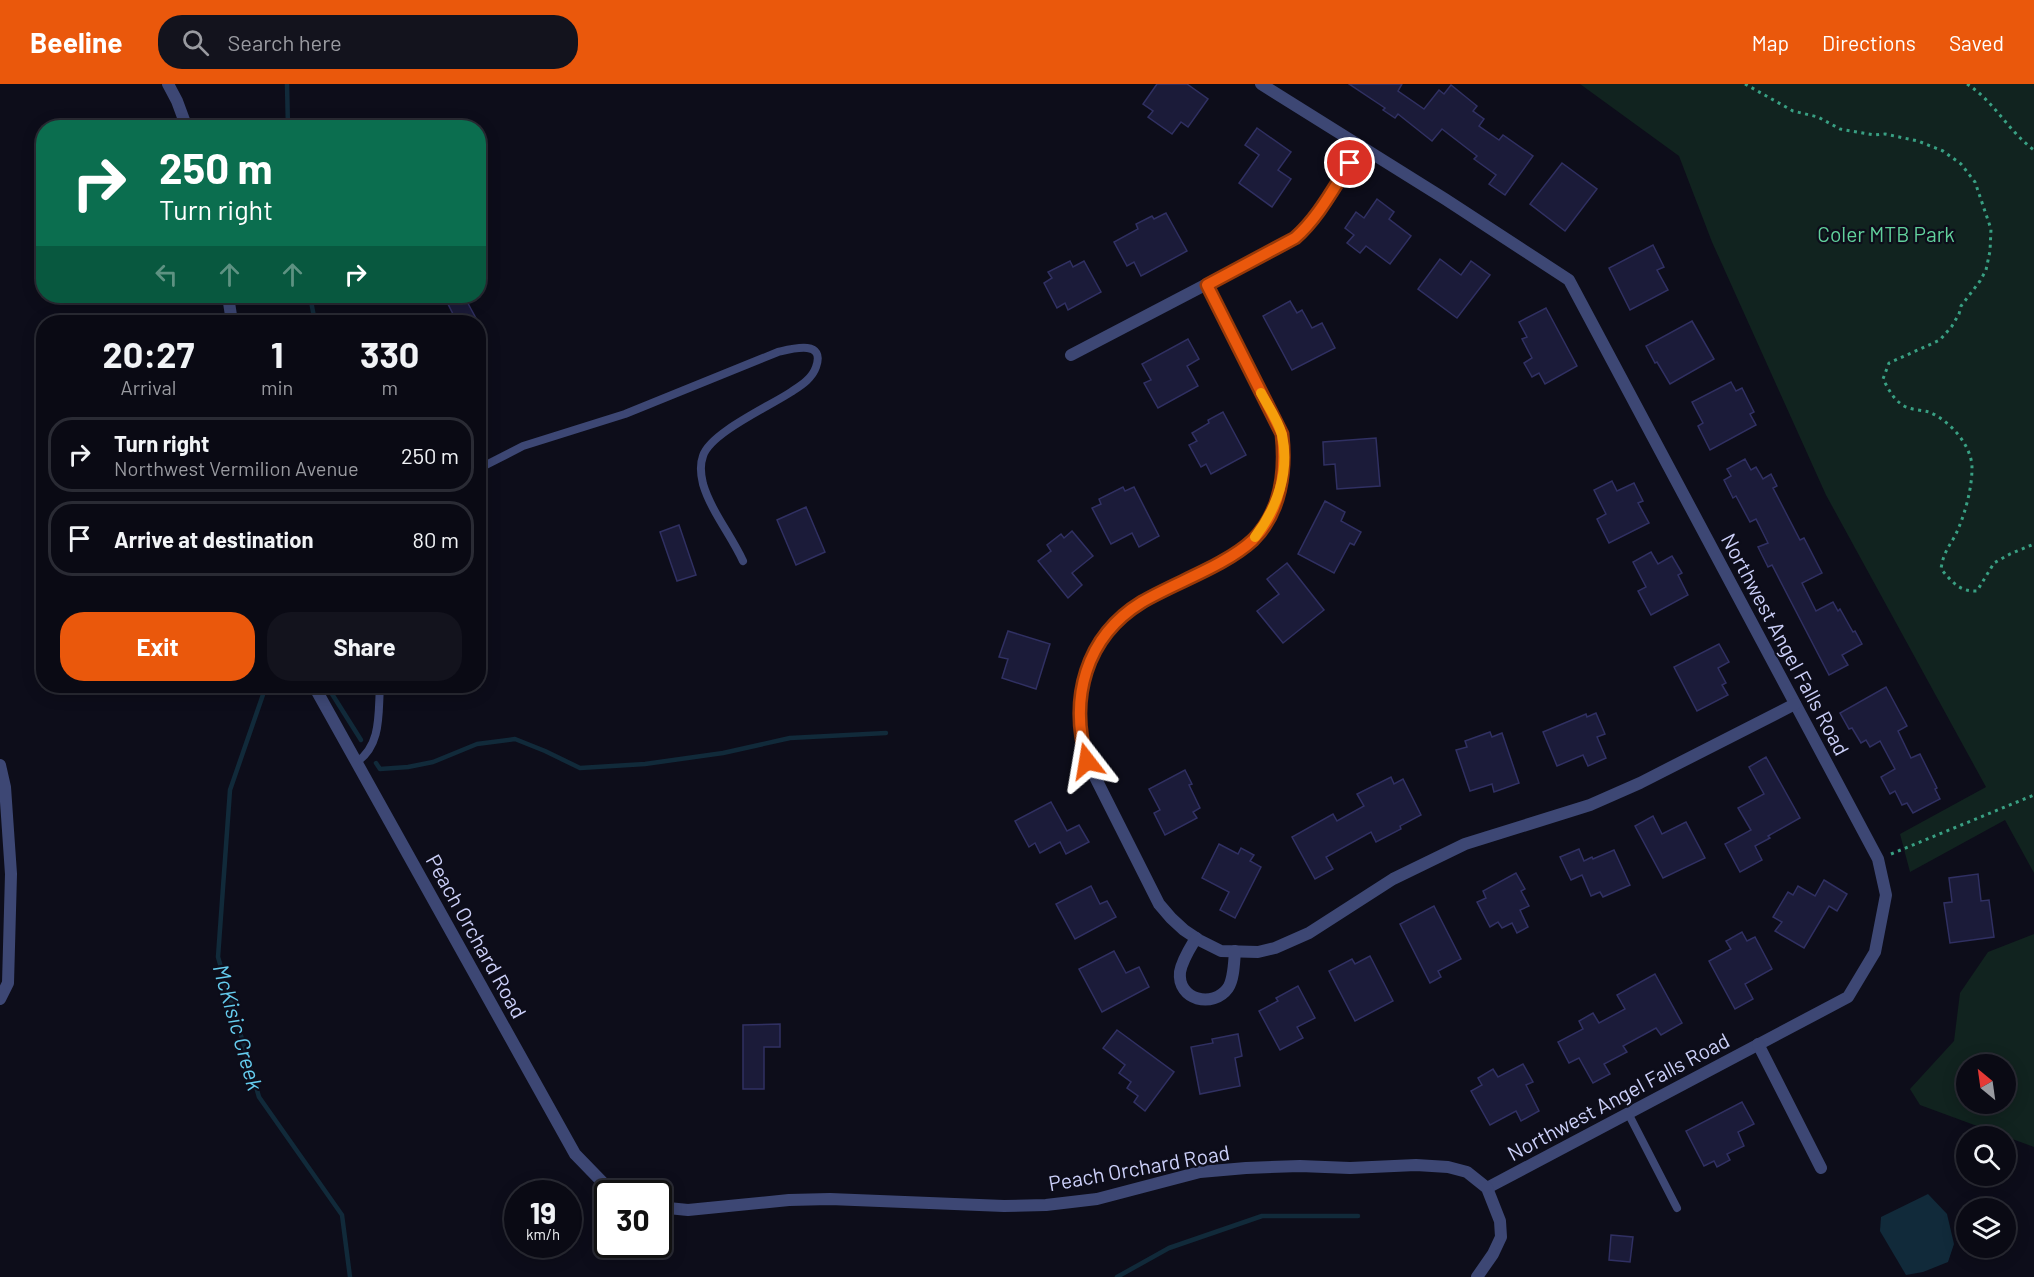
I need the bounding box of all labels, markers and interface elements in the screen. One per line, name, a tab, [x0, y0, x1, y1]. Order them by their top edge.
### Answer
search box	[158, 15, 578, 69]
text: Beeline	[30, 25, 122, 59]
icon: search	[179, 26, 212, 59]
text: Search here	[227, 29, 342, 55]
text: Map	[1752, 30, 1789, 55]
text: Directions	[1822, 30, 1916, 55]
text: Saved	[1949, 30, 2004, 55]
pin	[1324, 137, 1375, 188]
text: 250 m	[159, 142, 273, 192]
icon: right	[60, 144, 138, 222]
icon: arrive	[1333, 146, 1366, 179]
text: Turn right	[159, 193, 273, 225]
park label: Coler MTB Park	[1817, 221, 1955, 246]
icon: left	[150, 258, 183, 291]
icon: ahead	[213, 258, 246, 291]
icon: ahead	[276, 258, 309, 291]
icon: right	[339, 258, 372, 291]
text: 20:27	[103, 332, 194, 375]
text: 1	[271, 332, 284, 375]
text: 330	[360, 332, 419, 375]
text: Arrival	[121, 375, 176, 399]
text: min	[261, 375, 293, 399]
text: m	[381, 375, 398, 399]
text: Turn right	[114, 430, 209, 456]
icon: right	[63, 438, 96, 471]
text: 250 m	[401, 442, 459, 468]
text: Northwest Vermilion Avenue	[114, 456, 359, 480]
icon: arrive	[63, 522, 96, 555]
text: Arrive at destination	[114, 526, 313, 552]
text: 80 m	[413, 526, 459, 552]
street label: Northwest Angel Falls Road	[1717, 529, 1855, 759]
button: Exit	[60, 612, 255, 681]
button: Share	[267, 612, 462, 681]
position arrow	[1055, 729, 1119, 793]
street label: Peach Orchard Road	[422, 850, 532, 1022]
water label: McKisic Creek	[209, 961, 269, 1093]
street label: Northwest Angel Falls Road	[1503, 1027, 1733, 1165]
north arrow	[1956, 1054, 2016, 1114]
map controls	[1956, 1054, 2016, 1258]
button: search	[1956, 1126, 2016, 1186]
street label: Peach Orchard Road	[1046, 1139, 1232, 1195]
speed limit sign: 30	[594, 1180, 672, 1258]
text: 19	[530, 1194, 556, 1230]
button: layers	[1956, 1198, 2016, 1258]
text: km/h	[526, 1225, 560, 1243]

